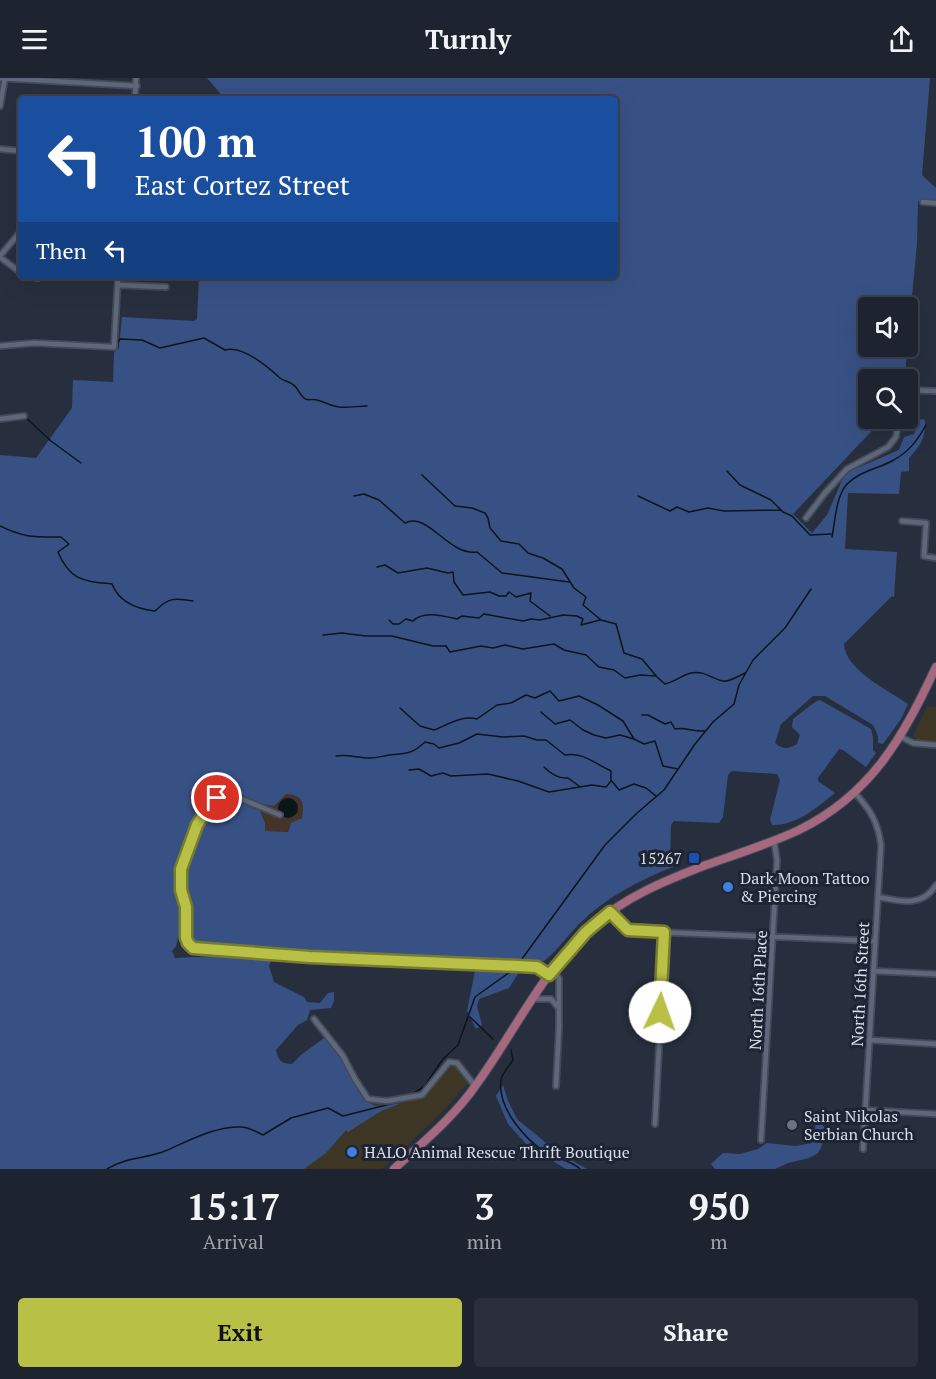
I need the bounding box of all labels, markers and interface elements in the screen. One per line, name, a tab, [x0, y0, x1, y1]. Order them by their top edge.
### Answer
text: Turnly	[425, 21, 511, 57]
icon: menu	[18, 23, 51, 56]
icon: share	[885, 23, 918, 56]
text: 100 m	[135, 113, 256, 169]
icon: left	[36, 120, 114, 198]
text: East Cortez Street	[135, 167, 350, 203]
icon: left	[99, 234, 132, 267]
text: Then	[36, 236, 87, 265]
map controls	[858, 297, 918, 429]
button: sound	[858, 297, 918, 357]
button: search	[858, 369, 918, 429]
pin	[191, 772, 242, 823]
icon: arrive	[200, 781, 233, 814]
place label: 15267	[639, 847, 682, 869]
marker: 15267	[687, 851, 701, 865]
place label: Dark Moon Tattoo & Piercing	[740, 867, 870, 907]
marker: Dark Moon Tattoo & Piercing	[721, 880, 735, 894]
street label: North 16th Street	[846, 921, 874, 1047]
street label: North 16th Place	[744, 930, 772, 1050]
position arrow	[628, 980, 692, 1044]
place label: Saint Nikolas Serbian Church	[804, 1105, 914, 1145]
marker: Saint Nikolas Serbian Church	[785, 1118, 799, 1132]
place label: HALO Animal Rescue Thrift Boutique	[364, 1141, 630, 1163]
marker: HALO Animal Rescue Thrift Boutique	[345, 1145, 359, 1159]
text: 15:17	[187, 1183, 280, 1230]
text: 3	[474, 1183, 495, 1230]
text: 950	[688, 1183, 749, 1230]
text: Arrival	[203, 1228, 264, 1255]
text: min	[467, 1228, 502, 1255]
text: m	[710, 1228, 728, 1255]
button: Exit	[18, 1298, 462, 1367]
button: Share	[474, 1298, 918, 1367]

